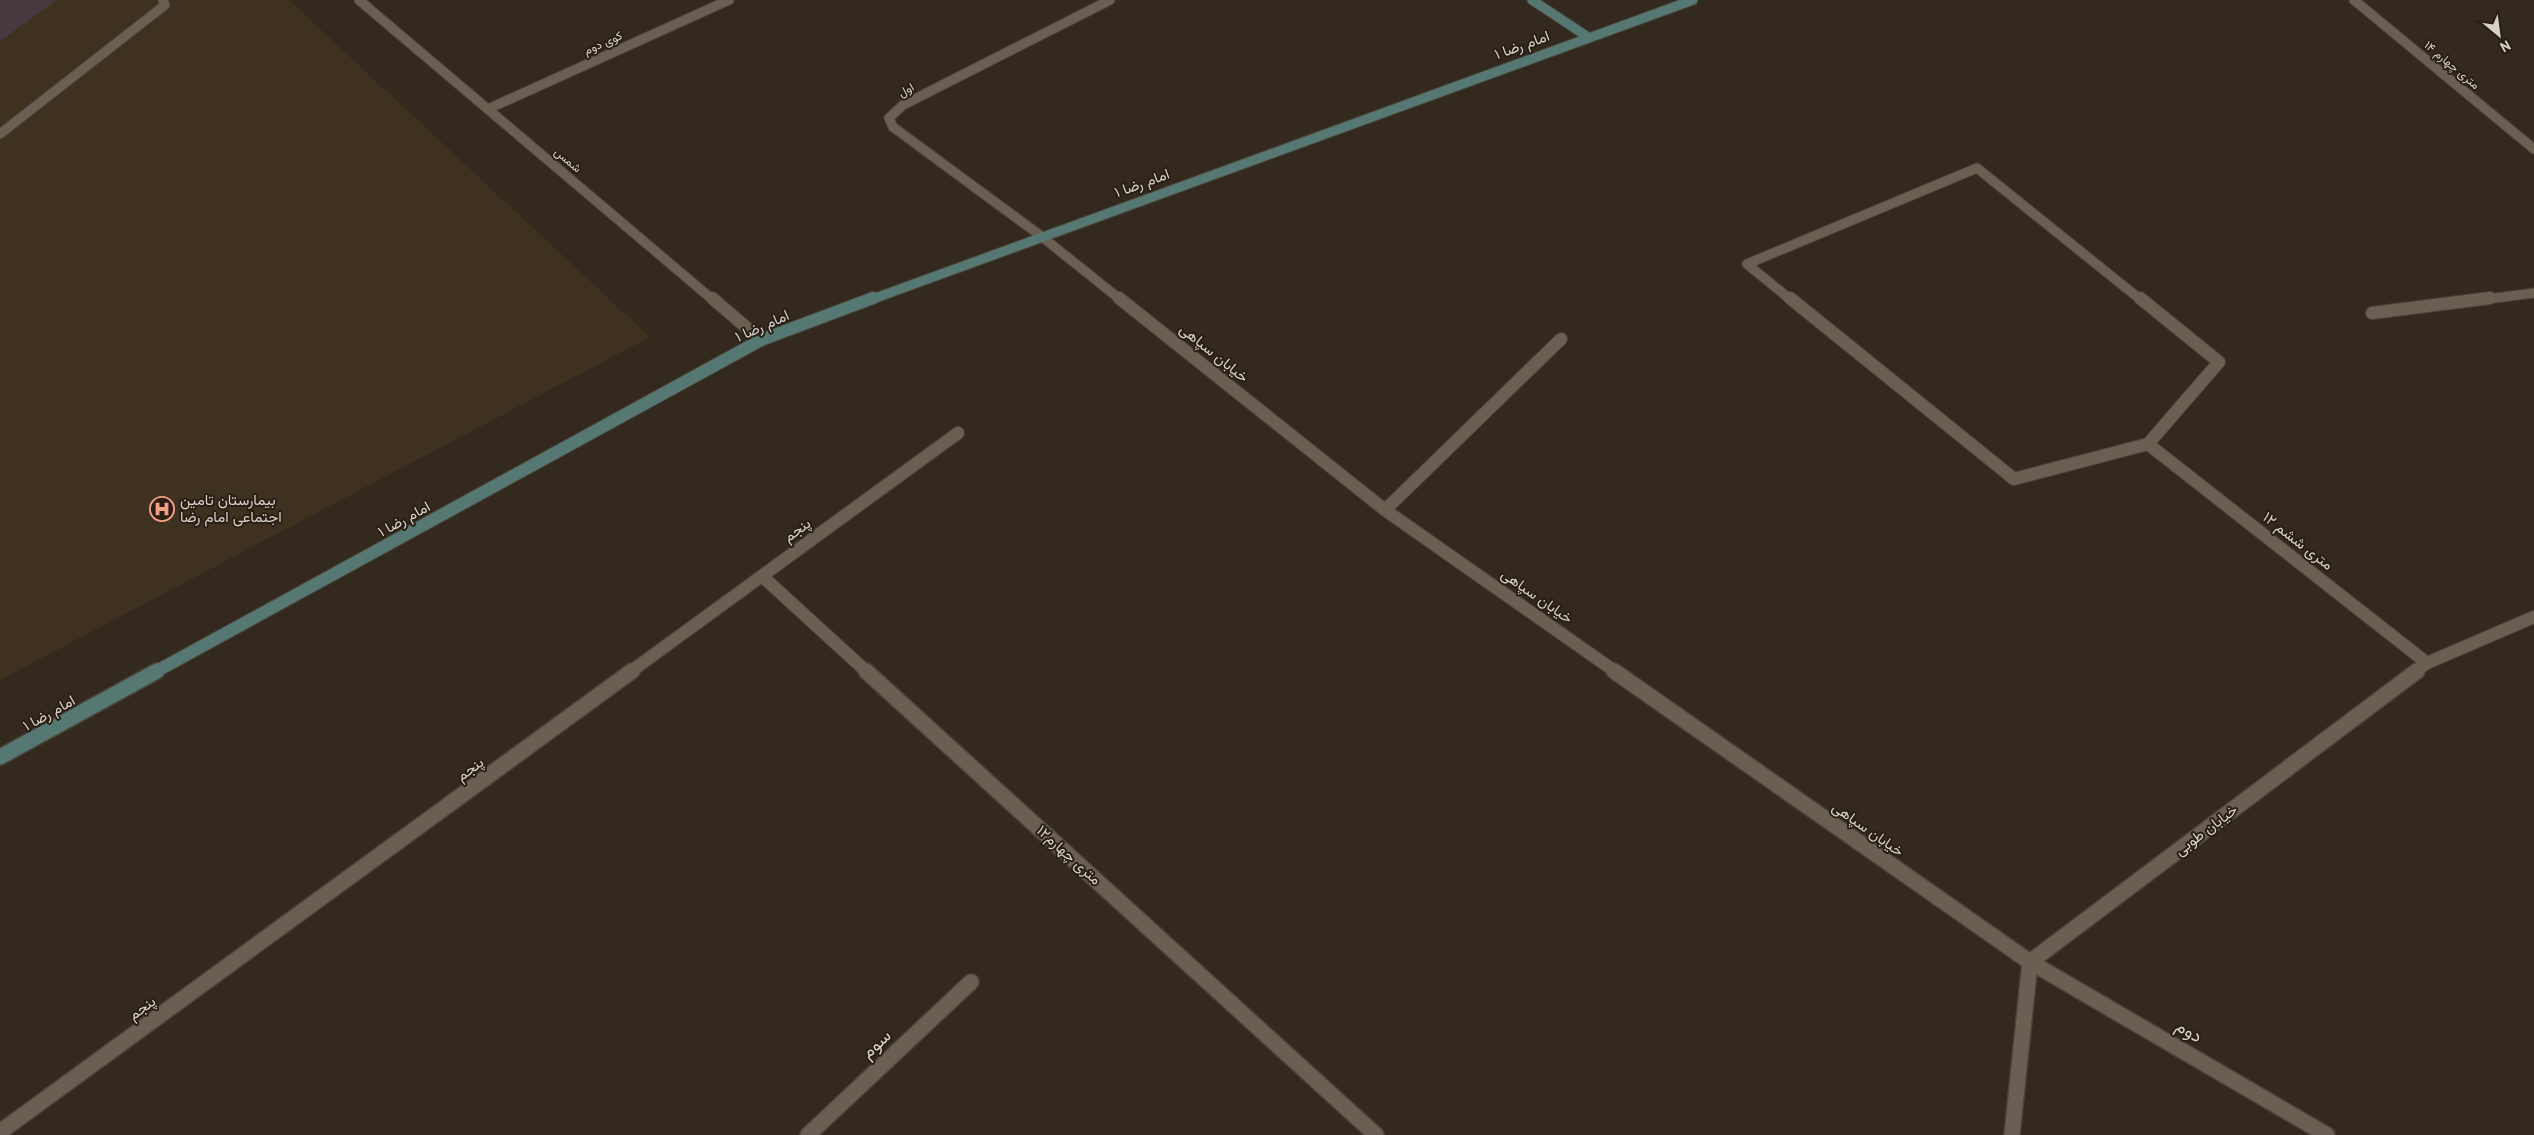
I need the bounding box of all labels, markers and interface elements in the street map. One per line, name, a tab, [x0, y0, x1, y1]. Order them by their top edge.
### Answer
north arrow	[2474, 10, 2524, 60]
street label: امام رضا ۱	[1492, 26, 1552, 64]
street label: کوی دوم	[581, 27, 625, 59]
text: N	[2497, 36, 2514, 56]
street label: ۱۴ متری چهارم	[2421, 37, 2483, 93]
street label: اول	[895, 79, 917, 101]
street label: شمس	[551, 144, 585, 176]
street label: امام رضا ۱	[1112, 164, 1172, 202]
street label: امام رضا ۱	[732, 305, 792, 347]
street label: خیابان سپاهی	[1175, 319, 1253, 387]
place label: بیمارستان تامین اجتماعی امام رضا	[180, 490, 282, 527]
hospital icon: بیمارستان تامین اجتماعی امام رضا	[149, 496, 175, 522]
street label: امام رضا ۱	[374, 496, 434, 542]
street label: ۱۲ متری ششم	[2259, 507, 2337, 575]
street label: پنجم	[779, 513, 815, 547]
street label: خیابان سپاهی	[1497, 564, 1577, 628]
street label: امام رضا ۱	[19, 690, 79, 736]
street label: پنجم	[452, 752, 488, 786]
street label: خیابان سپاهی	[1828, 797, 1908, 861]
street label: خیابان طوبی	[2170, 800, 2242, 860]
street label: ۱۲متری چهارم	[1032, 821, 1106, 889]
street label: پنجم	[124, 991, 160, 1025]
street label: دوم	[2171, 1014, 2207, 1048]
street label: سوم	[856, 1024, 896, 1064]

